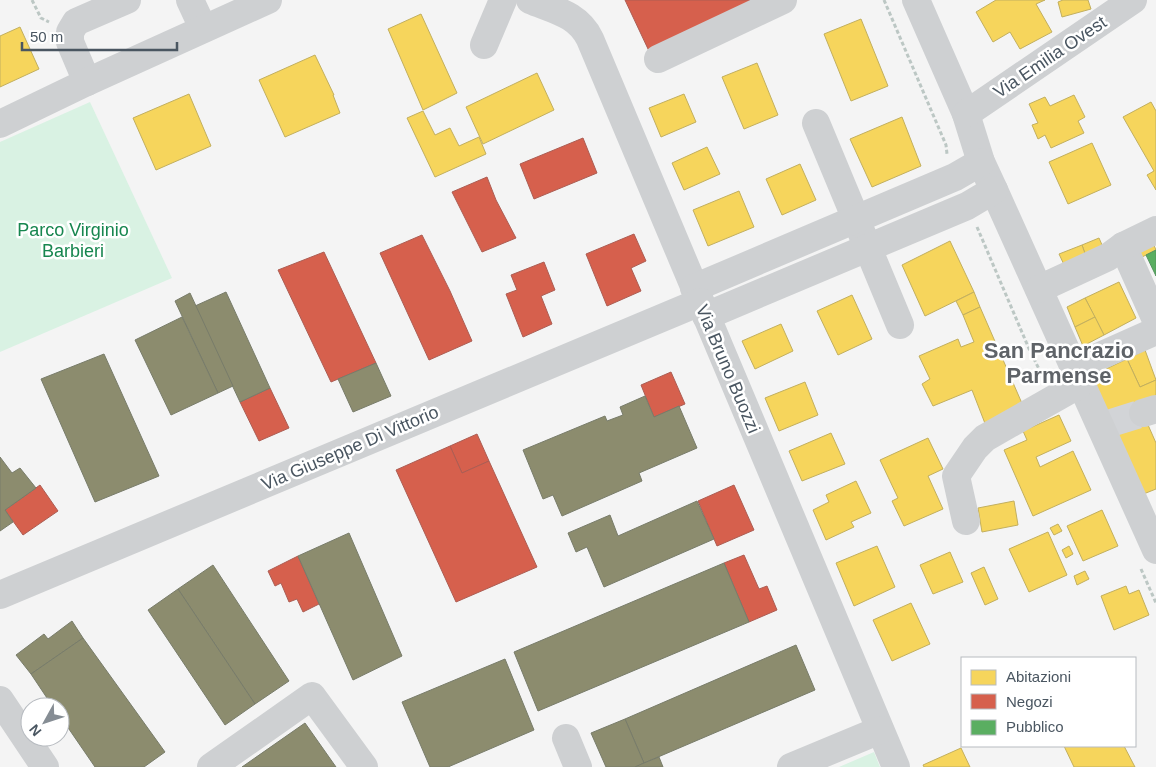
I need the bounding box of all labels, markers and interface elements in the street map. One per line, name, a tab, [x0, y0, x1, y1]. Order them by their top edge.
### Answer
street label: Via Emilia Ovest	[990, 12, 1110, 102]
scale bar	[22, 20, 178, 52]
text: 50 m	[30, 28, 63, 45]
park label: Parco Virginio Barbieri	[17, 220, 129, 261]
street label: Via Bruno Buozzi	[692, 302, 764, 436]
district label: San Pancrazio Parmense	[984, 338, 1134, 388]
street label: Via Giuseppe Di Vittorio	[258, 402, 442, 494]
legend	[961, 657, 1136, 747]
text: Abitazioni	[1006, 668, 1071, 685]
text: Negozi	[1006, 693, 1053, 710]
north arrow	[20, 697, 70, 747]
text: Pubblico	[1006, 718, 1064, 735]
text: N	[26, 721, 44, 739]

